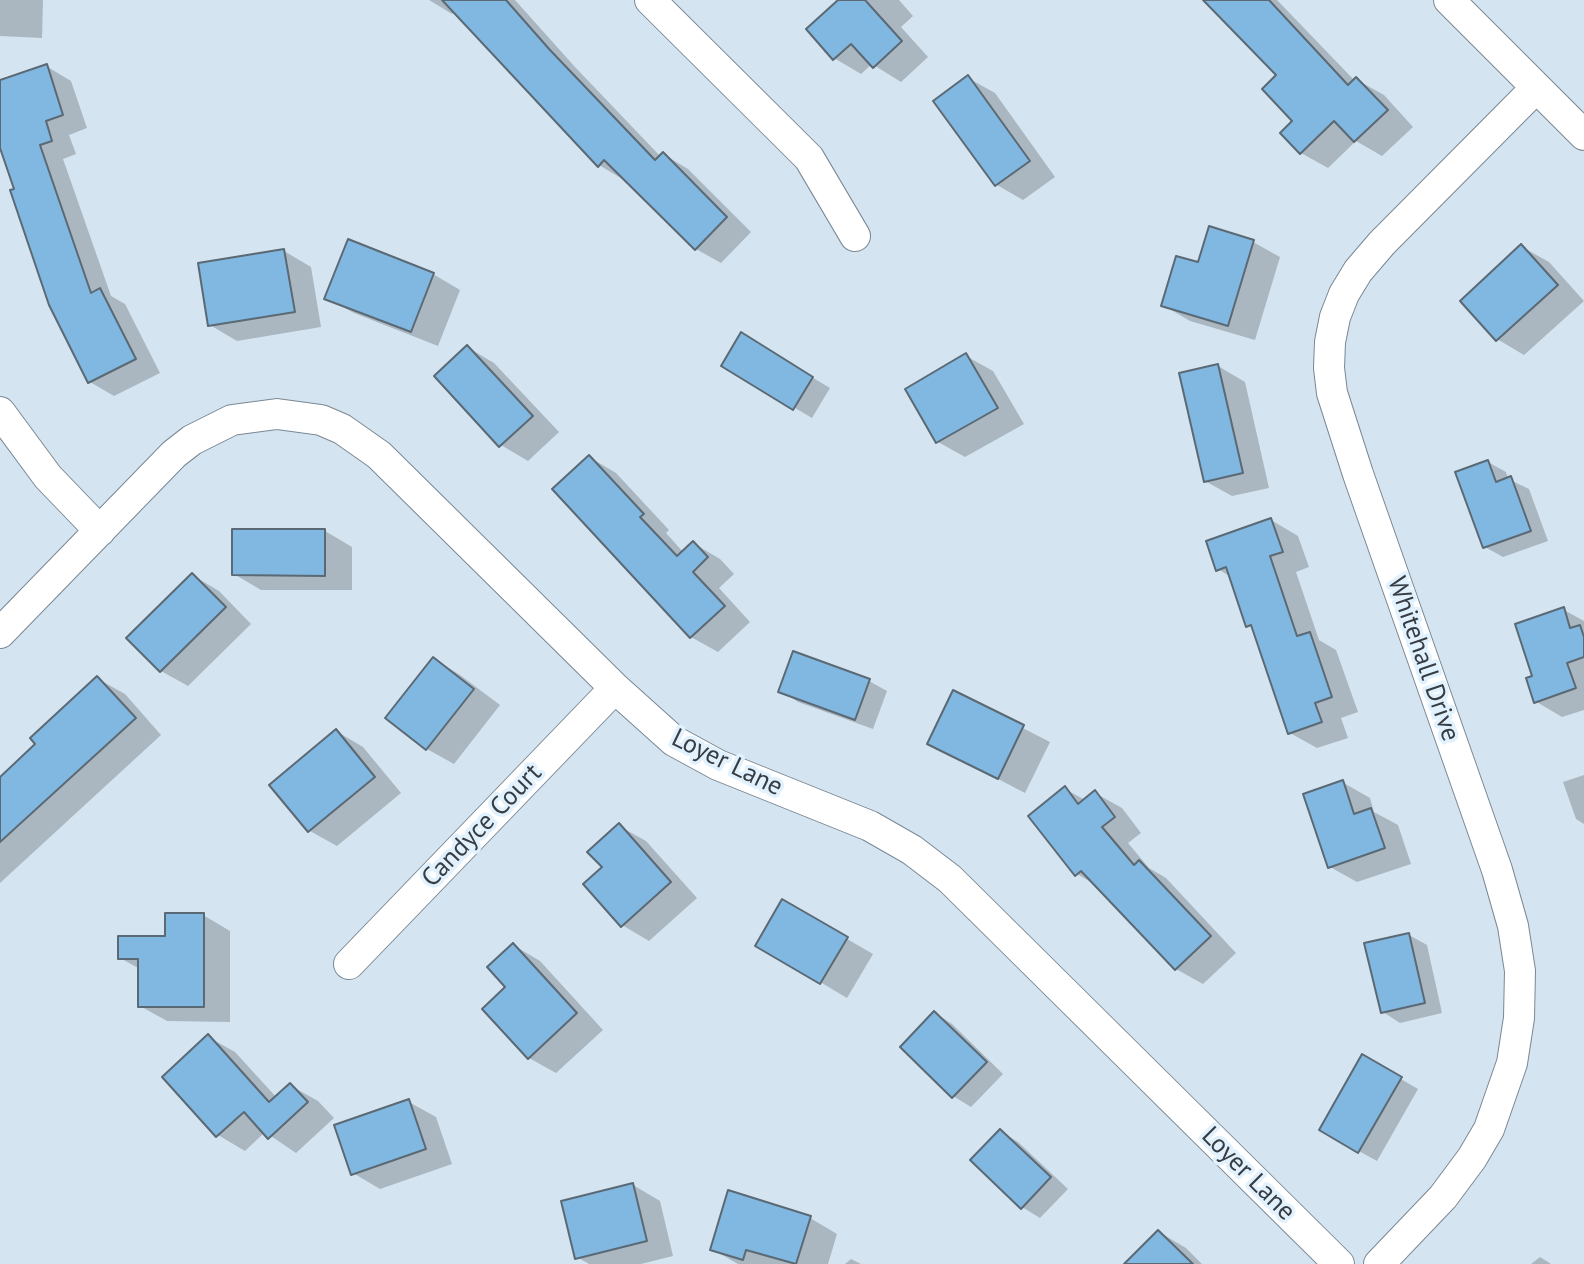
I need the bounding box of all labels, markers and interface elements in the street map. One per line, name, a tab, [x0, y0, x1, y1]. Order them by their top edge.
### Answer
street label: Whitehall Drive	[1380, 573, 1466, 745]
street label: Loyer Lane	[666, 723, 788, 803]
street label: Candyce Court	[416, 758, 548, 894]
street label: Loyer Lane	[1195, 1121, 1301, 1227]

